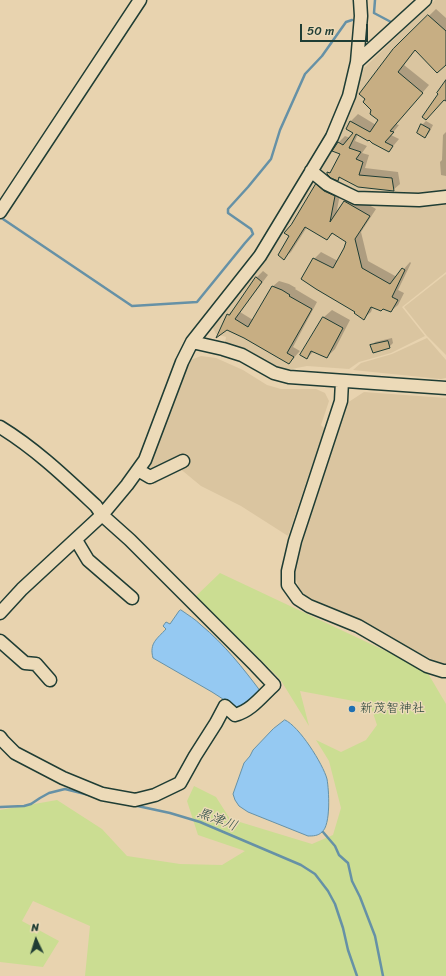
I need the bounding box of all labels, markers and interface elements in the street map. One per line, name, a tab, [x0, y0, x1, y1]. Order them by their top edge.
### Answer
scale bar	[302, 16, 370, 42]
text: 50 m	[307, 20, 334, 42]
place label: 新茂智神社	[360, 701, 425, 717]
marker: 新茂智神社	[347, 704, 357, 714]
water label: 黒津川	[194, 805, 240, 835]
text: N	[31, 918, 40, 937]
north arrow	[16, 920, 56, 960]

